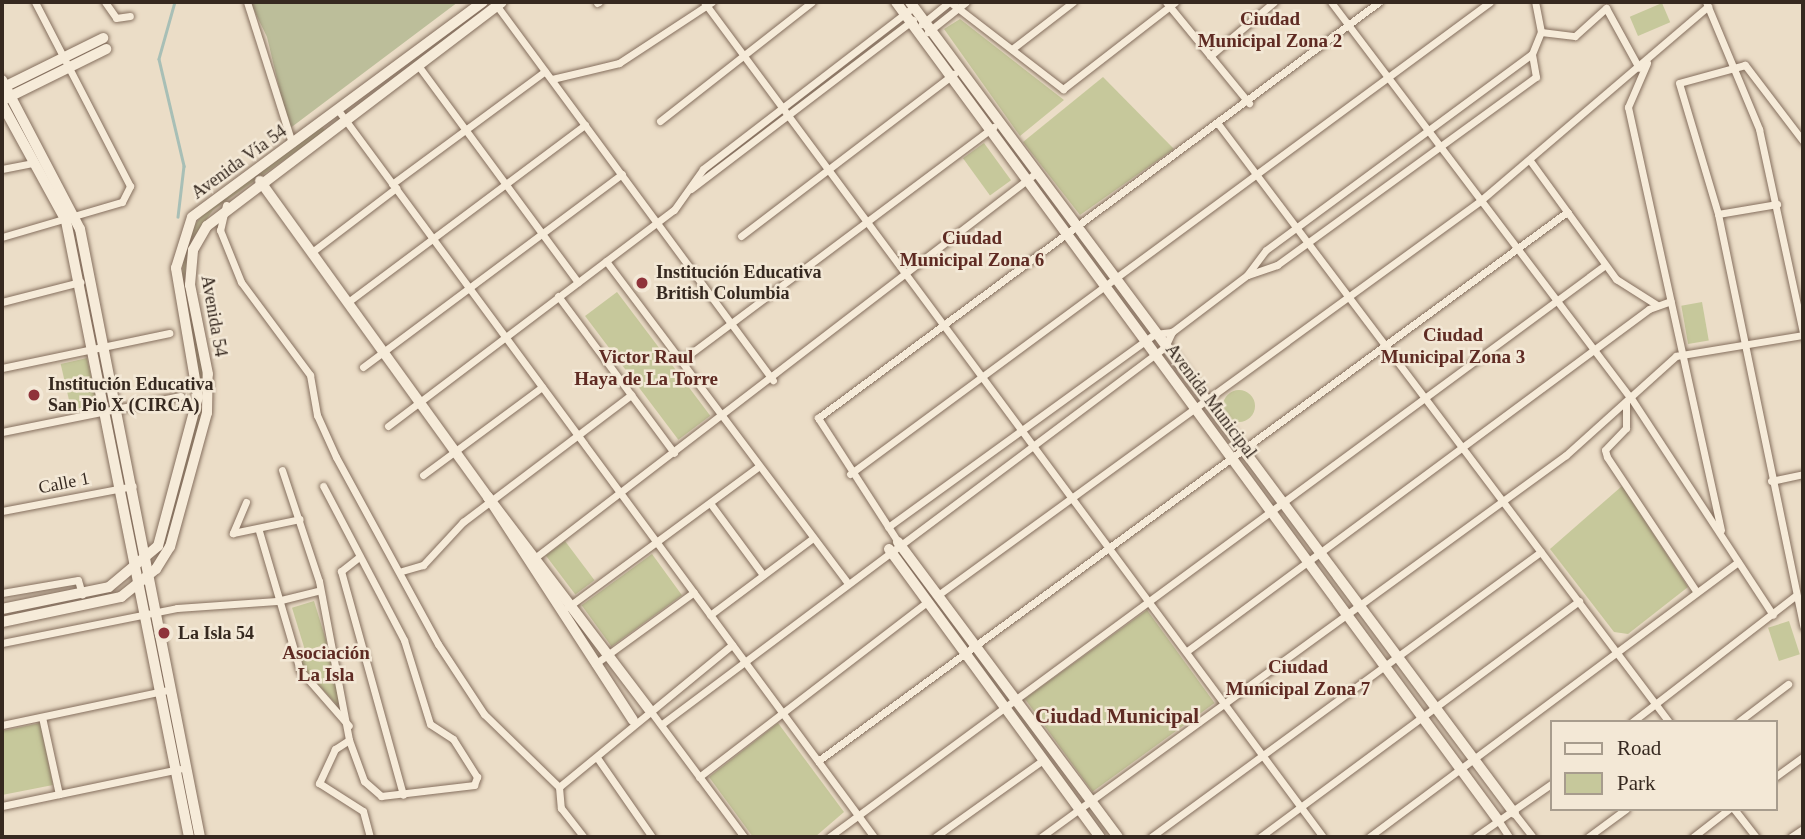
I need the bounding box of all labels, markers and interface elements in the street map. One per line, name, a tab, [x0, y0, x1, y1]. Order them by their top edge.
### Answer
district label: Ciudad Municipal Zona 2	[1198, 8, 1342, 52]
street label: Avenida Vía 54	[187, 120, 291, 204]
district label: Ciudad Municipal Zona 6	[900, 227, 1044, 271]
place label: Institución Educativa British Columbia	[656, 262, 822, 304]
street label: Avenida 54	[196, 274, 232, 358]
marker: Institución Educativa British Columbia	[634, 275, 650, 291]
district label: Ciudad Municipal Zona 3	[1381, 324, 1525, 368]
street label: Avenida Municipal	[1161, 339, 1261, 463]
district label: Victor Raul Haya de La Torre	[574, 346, 718, 390]
place label: Institución Educativa San Pio X (CIRCA)	[48, 374, 214, 416]
marker: Institución Educativa San Pio X (CIRCA)	[26, 387, 42, 403]
street label: Calle 1	[37, 467, 91, 499]
place label: La Isla 54	[178, 622, 254, 644]
marker: La Isla 54	[156, 625, 172, 641]
district label: Asociación La Isla	[282, 642, 370, 686]
district label: Ciudad Municipal Zona 7	[1226, 656, 1370, 700]
district label: Ciudad Municipal	[1035, 703, 1199, 729]
legend	[1549, 720, 1777, 811]
text: Road	[1617, 736, 1661, 760]
text: Park	[1617, 771, 1656, 795]

